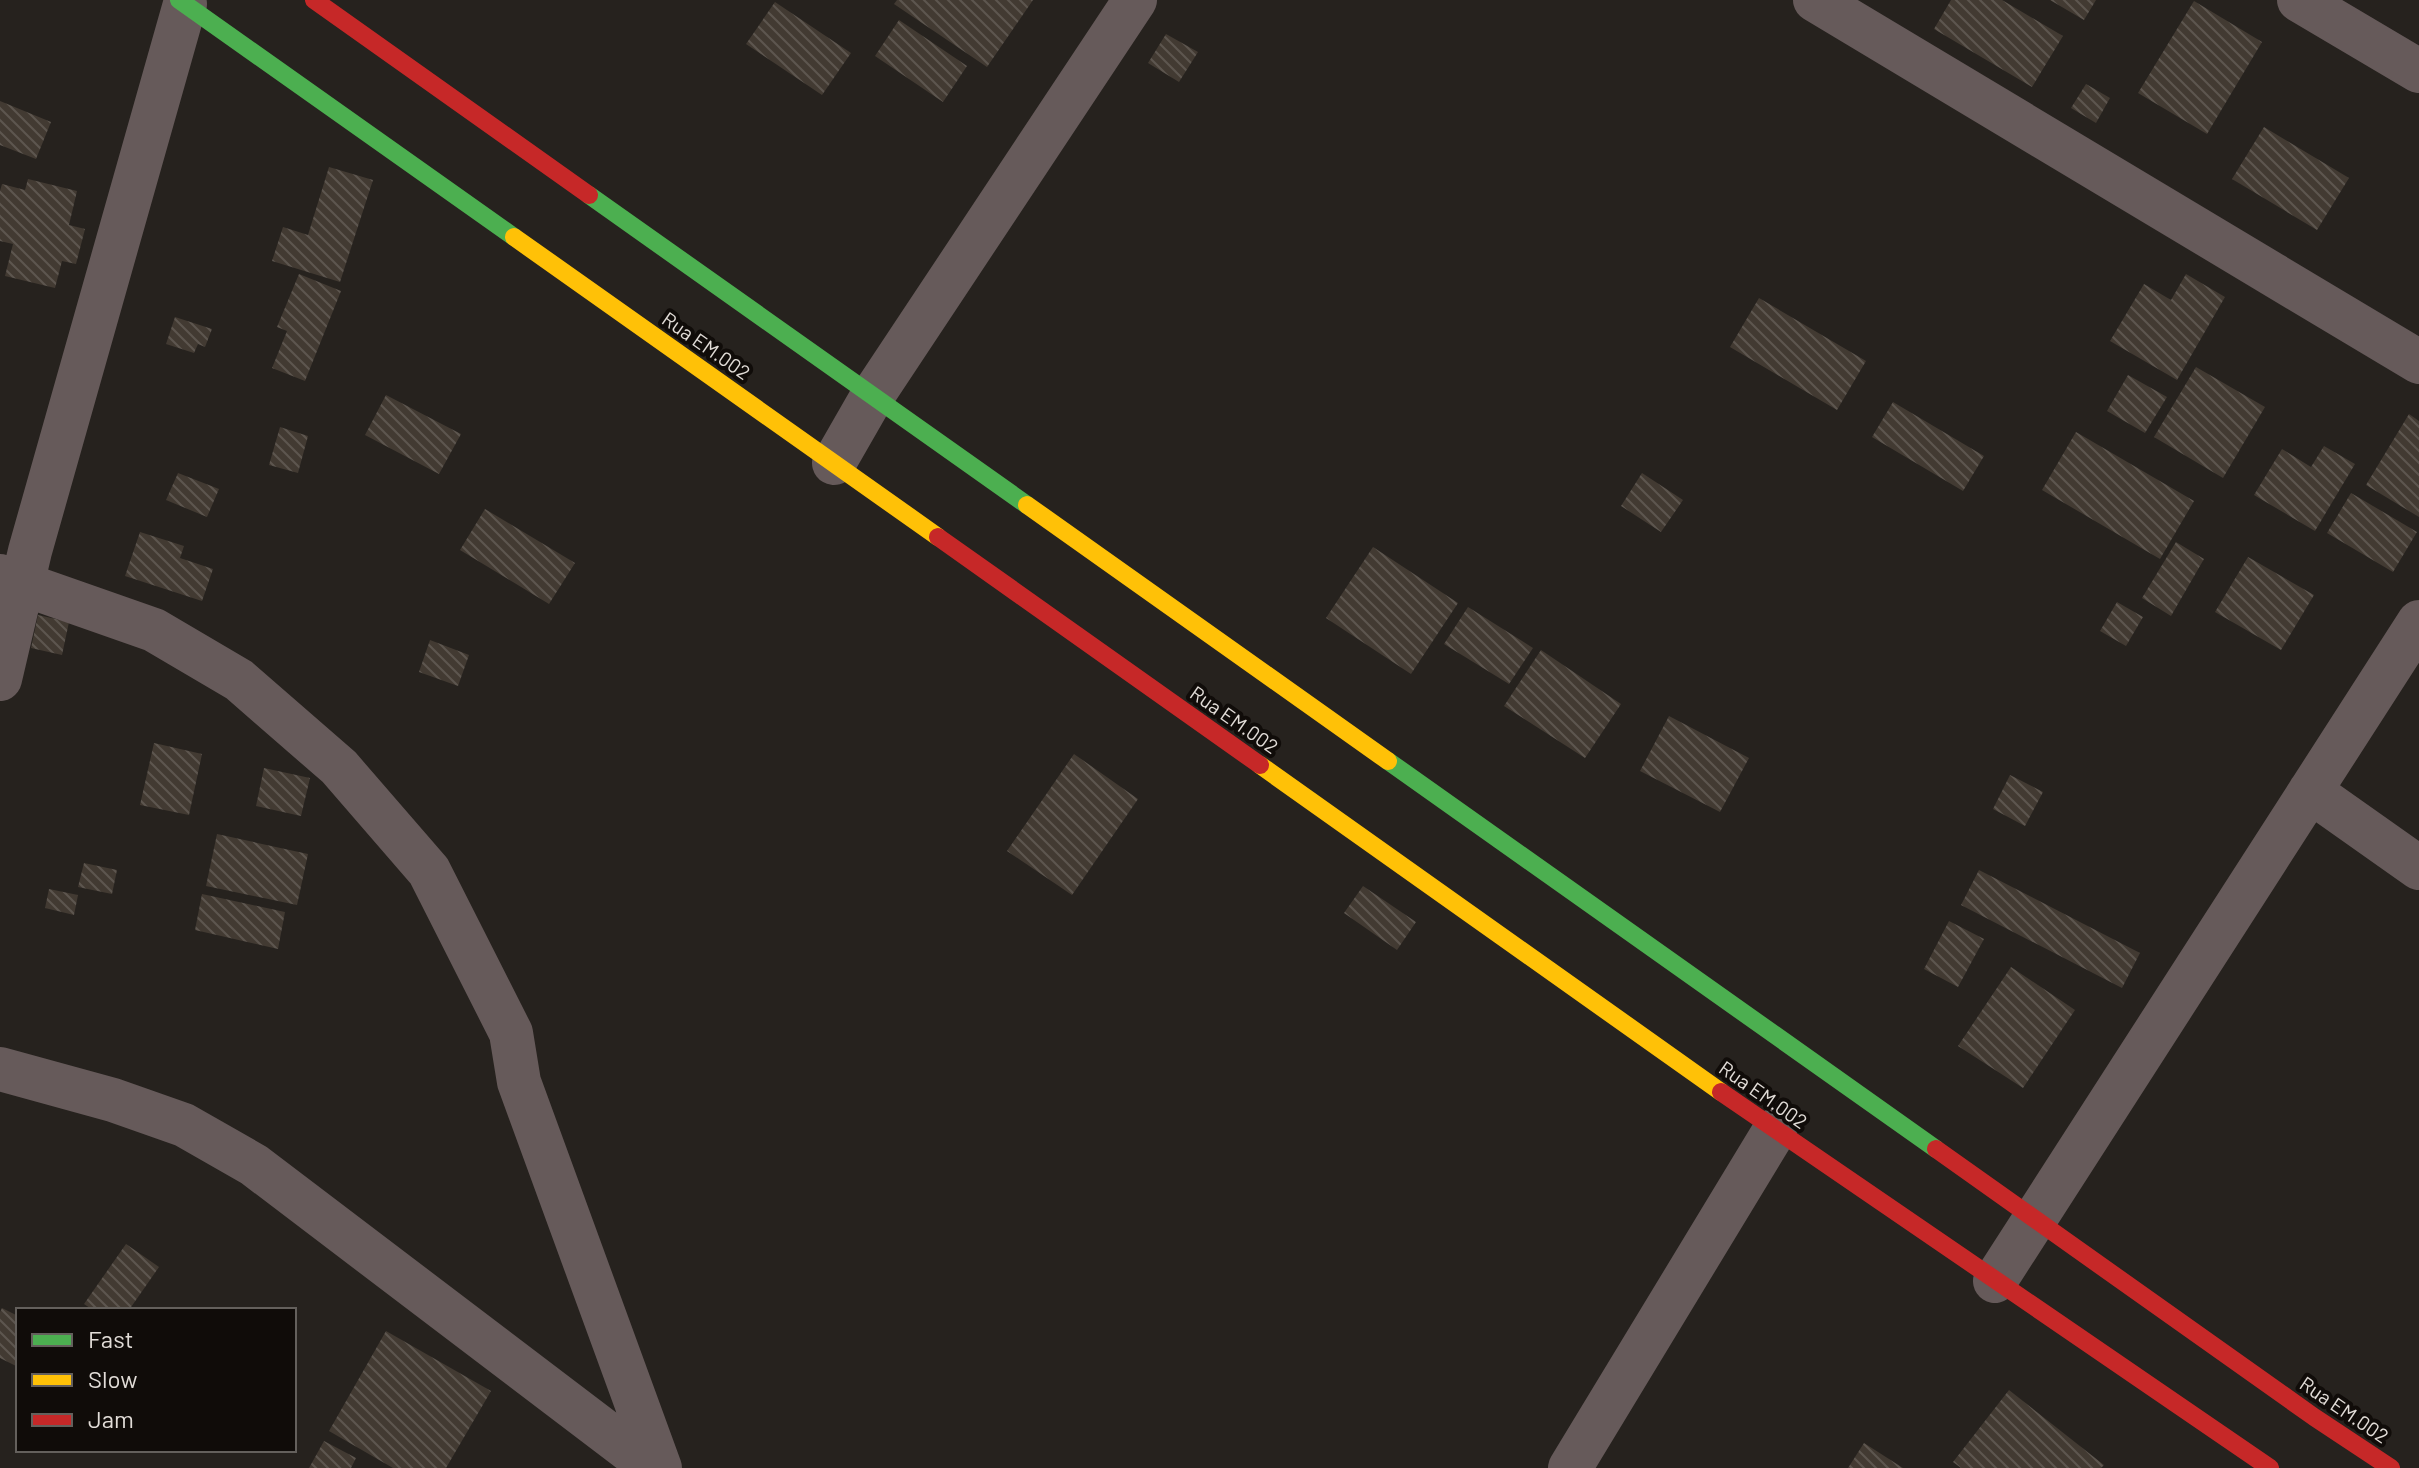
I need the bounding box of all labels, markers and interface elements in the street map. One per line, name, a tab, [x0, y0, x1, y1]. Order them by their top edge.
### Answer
street label: Rua EM.002	[658, 306, 755, 384]
street label: Rua EM.002	[1186, 680, 1283, 758]
street label: Rua EM.002	[1715, 1055, 1812, 1133]
legend	[16, 1308, 296, 1452]
text: Fast	[88, 1324, 133, 1353]
text: Slow	[88, 1364, 137, 1393]
street label: Rua EM.002	[2296, 1371, 2393, 1448]
text: Jam	[88, 1404, 134, 1433]

